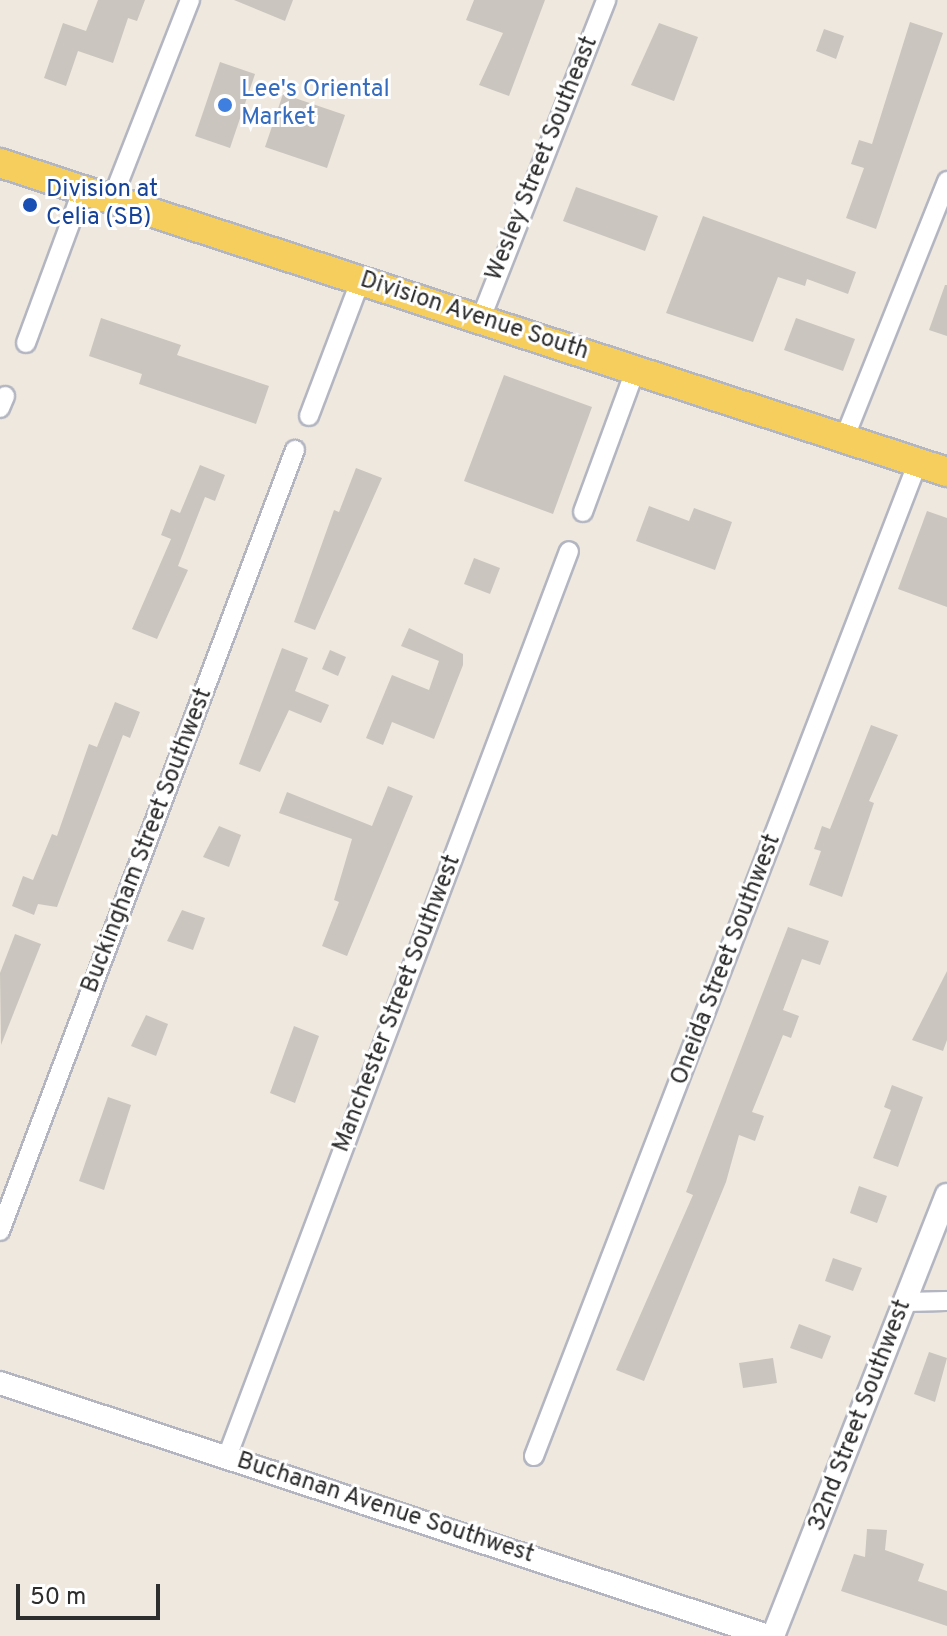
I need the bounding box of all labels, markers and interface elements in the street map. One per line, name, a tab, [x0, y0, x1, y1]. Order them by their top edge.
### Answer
street label: Wesley Street Southeast	[481, 33, 605, 285]
place label: Lee's Oriental Market	[241, 77, 390, 133]
marker: Lee's Oriental Market	[216, 96, 234, 114]
place label: Division at Celia (SB)	[46, 177, 158, 233]
marker: Division at Celia (SB)	[21, 196, 39, 214]
street label: Division Avenue South	[356, 266, 592, 368]
street label: Buckingham Street Southwest	[77, 685, 219, 997]
street label: Oneida Street Southwest	[666, 831, 788, 1089]
street label: Manchester Street Southwest	[328, 851, 468, 1157]
street label: 32nd Street Southwest	[804, 1296, 918, 1536]
street label: Buchanan Avenue Southwest	[232, 1447, 538, 1571]
scale bar	[20, 1568, 164, 1618]
text: 50 m	[30, 1583, 86, 1613]

